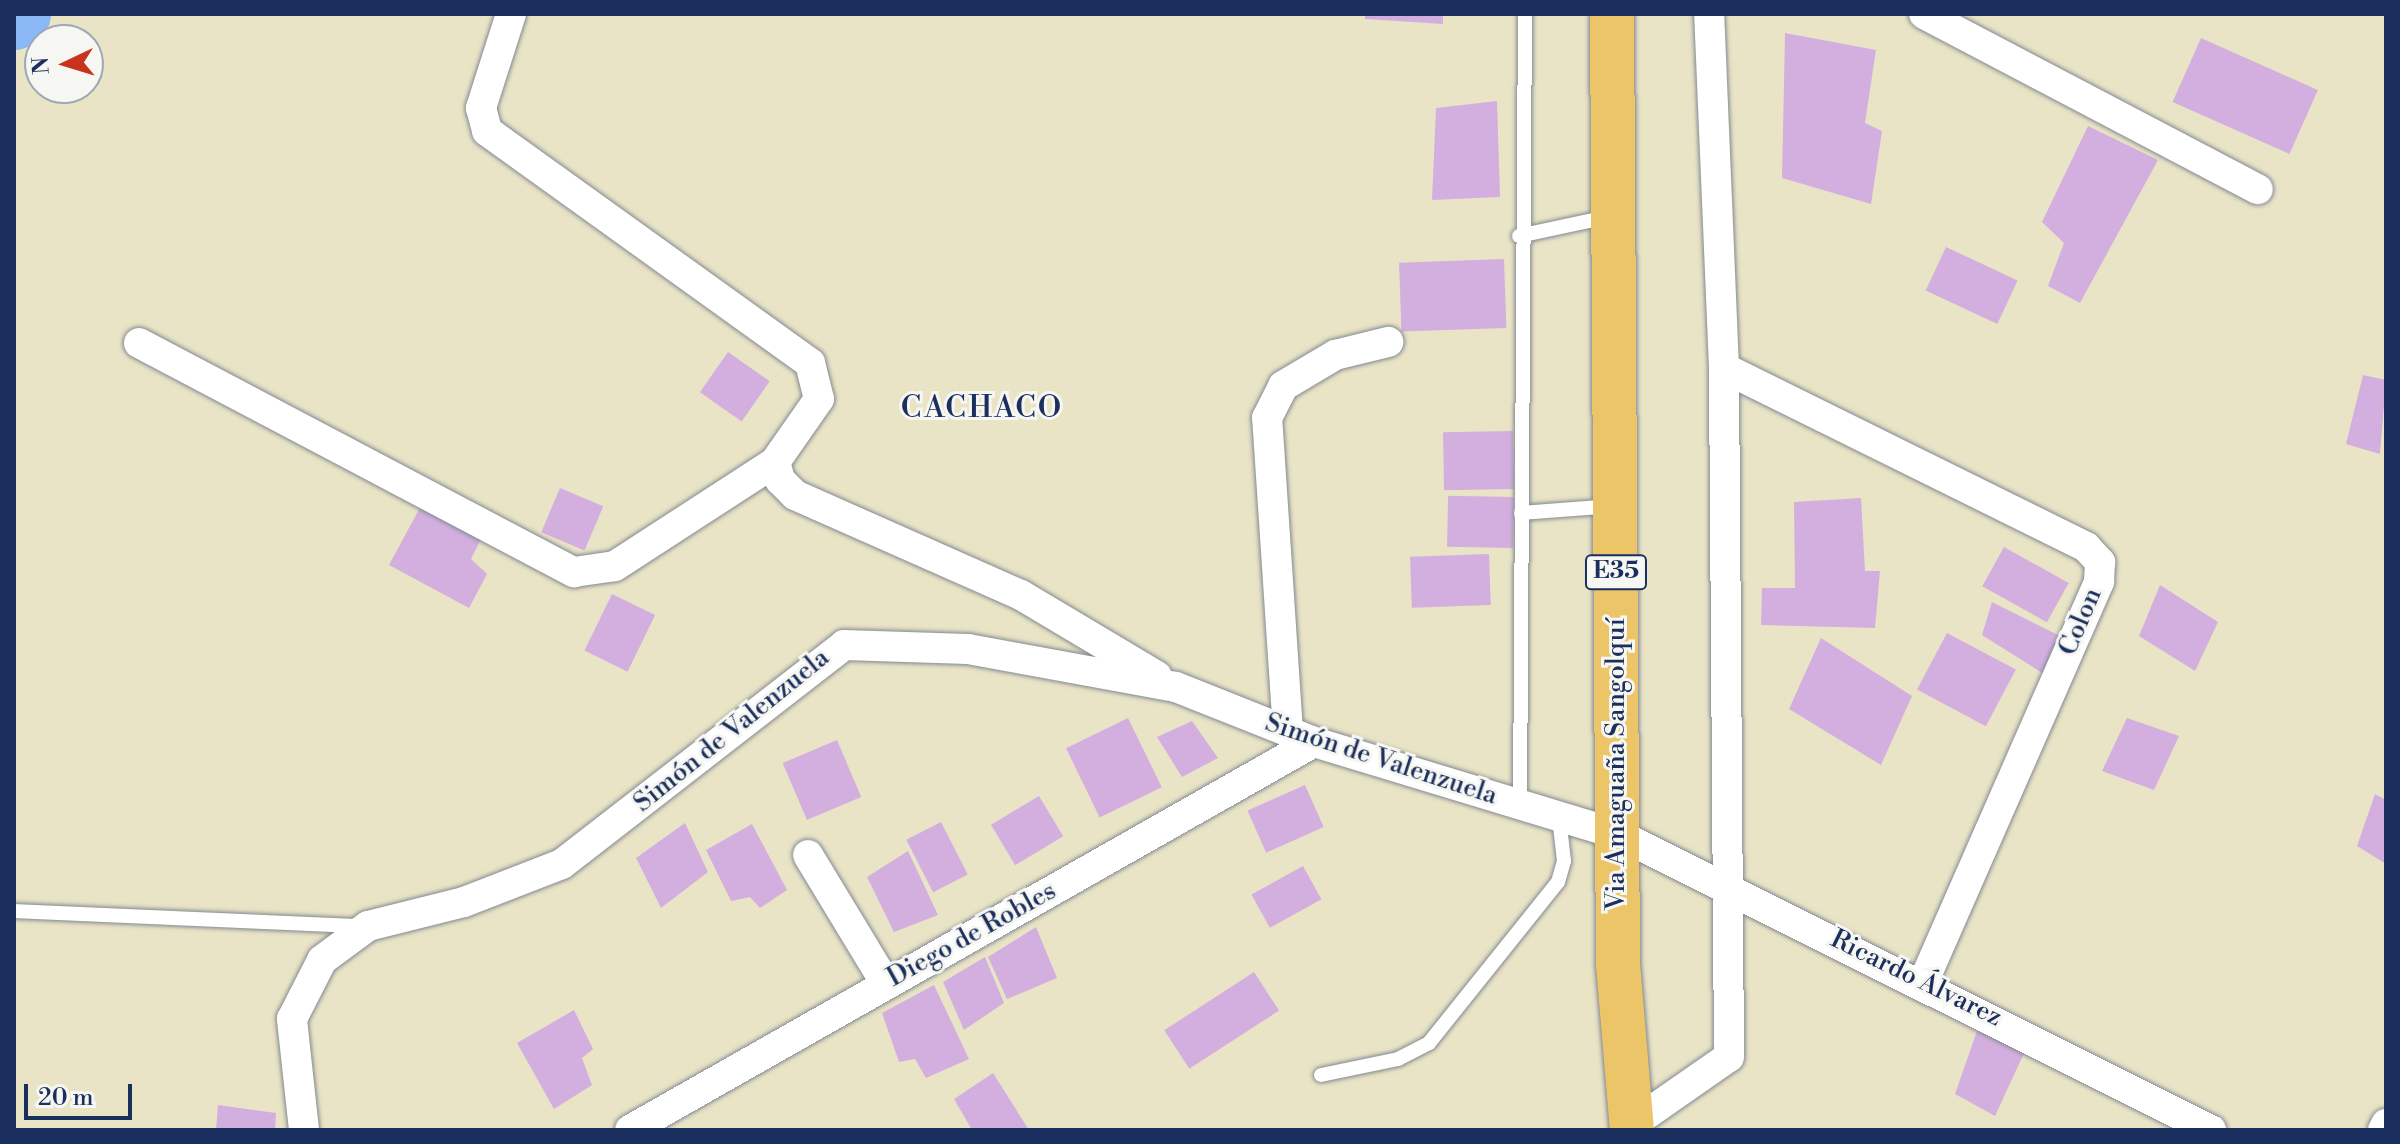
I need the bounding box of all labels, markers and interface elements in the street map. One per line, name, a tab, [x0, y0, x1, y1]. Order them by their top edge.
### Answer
north arrow	[24, 24, 104, 104]
text: N	[27, 56, 56, 75]
district label: CACHACO	[901, 390, 1063, 426]
road number: E35	[1584, 552, 1648, 592]
street label: Colon	[2053, 584, 2109, 660]
street label: Via Amaguaña Sangolquí	[1601, 618, 1633, 910]
street label: Simón de Valenzuela	[628, 643, 836, 819]
street label: Simón de Valenzuela	[1261, 708, 1501, 812]
street label: Diego de Robles	[882, 876, 1062, 994]
street label: Ricardo Álvarez	[1825, 924, 2007, 1034]
scale bar	[28, 1068, 136, 1118]
text: 20 m	[38, 1083, 94, 1113]

